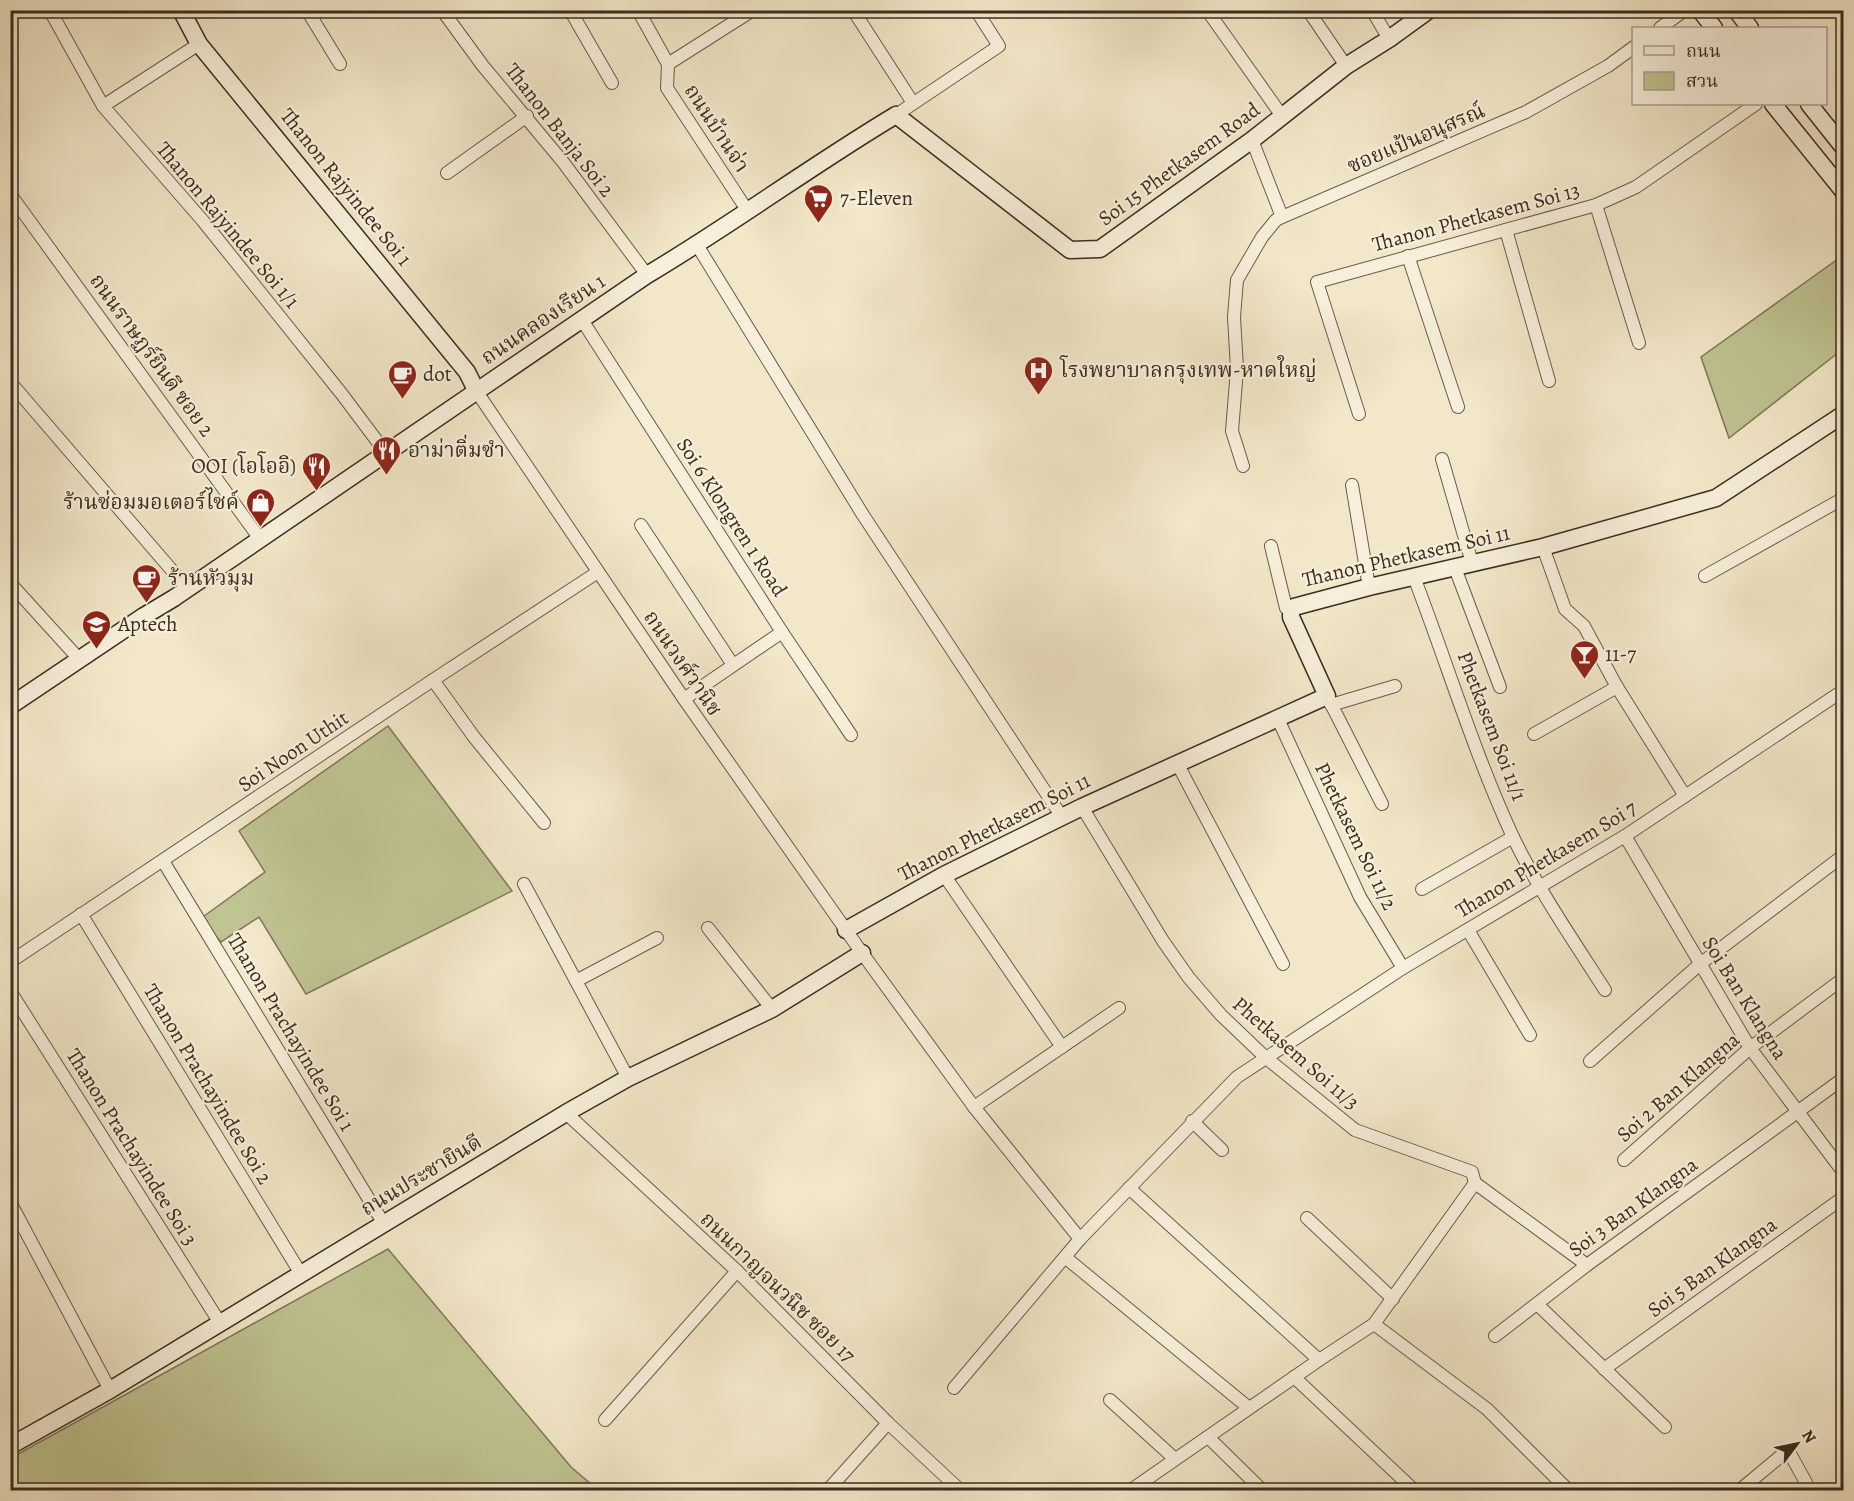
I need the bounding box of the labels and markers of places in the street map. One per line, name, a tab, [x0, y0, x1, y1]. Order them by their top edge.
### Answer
supermarket icon: 7-Eleven	[803, 182, 835, 224]
place label: 7-Eleven	[840, 184, 913, 212]
hospital icon: โรงพยาบาลกรุงเทพ-หาดใหญ่	[1023, 354, 1055, 396]
place label: โรงพยาบาลกรุงเทพ-หาดใหญ่	[1059, 355, 1317, 384]
cafe icon: dot	[386, 358, 418, 400]
place label: dot	[423, 360, 452, 388]
restaurant icon: อาม่าติ่มซำ	[371, 434, 403, 476]
place label: อาม่าติ่มซำ	[408, 434, 505, 464]
restaurant icon: OOI (โอโออิ)	[301, 450, 333, 492]
place label: OOI (โอโออิ)	[191, 451, 296, 480]
shop icon: ร้านซ่อมมอเตอร์ไซค์	[244, 486, 276, 528]
place label: ร้านซ่อมมอเตอร์ไซค์	[63, 487, 239, 516]
cafe icon: ร้านหัวมุม	[131, 562, 163, 604]
place label: ร้านหัวมุม	[168, 564, 254, 592]
school or university icon: Aptech	[81, 608, 113, 650]
place label: Aptech	[117, 610, 177, 638]
bar icon: 11-7	[1568, 638, 1600, 680]
place label: 11-7	[1605, 640, 1636, 668]

